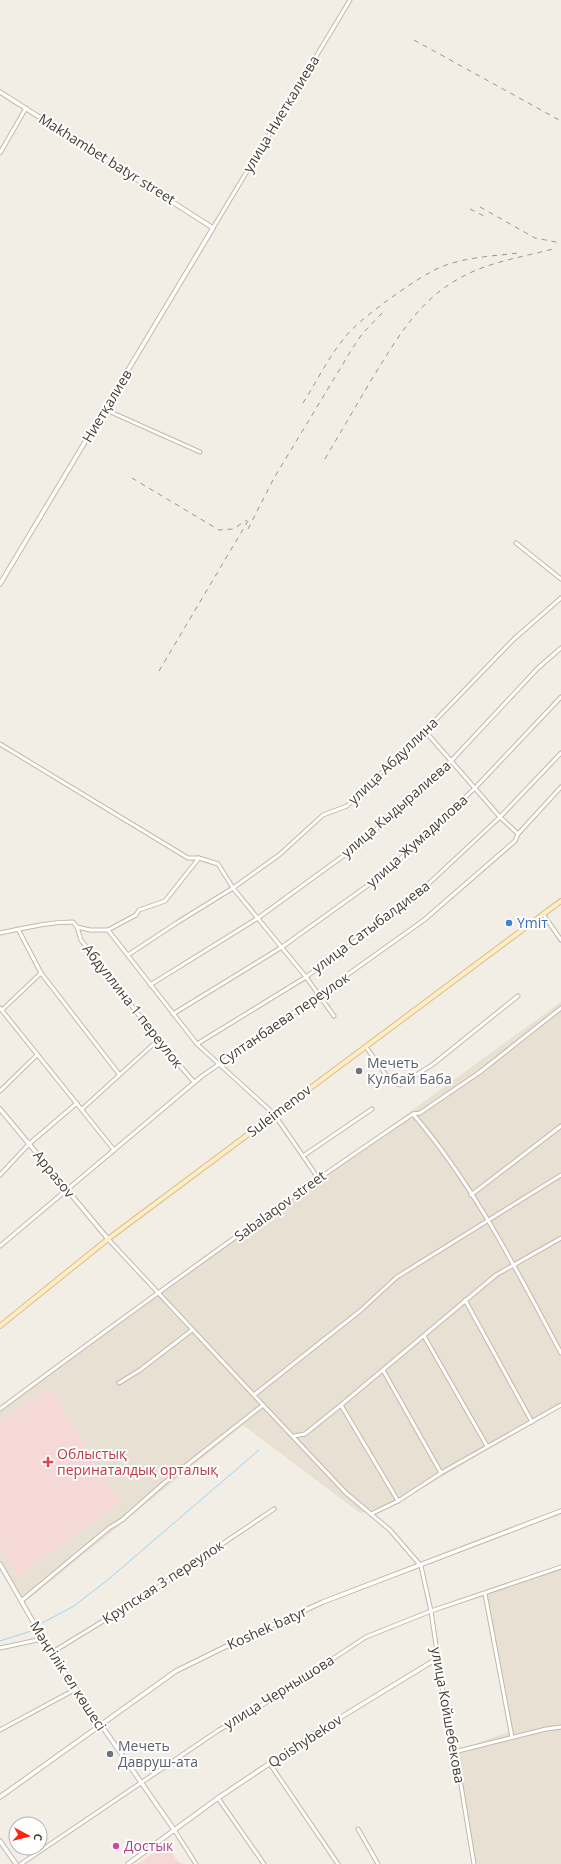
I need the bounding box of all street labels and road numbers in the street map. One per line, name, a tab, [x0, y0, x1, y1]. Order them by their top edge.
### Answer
street label: улица Ниеткалиева	[238, 52, 323, 176]
street label: Makhambet batyr street	[35, 109, 179, 208]
street label: Ниетқалиев	[77, 366, 136, 446]
street label: улица Абдуллина	[344, 713, 442, 808]
street label: улица Кыдыралиева	[337, 756, 454, 861]
street label: улица Жумадилова	[362, 790, 471, 891]
street label: улица Сатыбалдиева	[308, 876, 433, 977]
street label: Абдуллина 1 переулок	[79, 940, 188, 1072]
street label: Султанбаева переулок	[215, 967, 354, 1070]
street label: Suleimenov	[243, 1080, 315, 1141]
street label: Appasov	[29, 1146, 79, 1201]
street label: Sabalaqov street	[230, 1166, 329, 1245]
street label: Крупская 3 переулок	[98, 1535, 228, 1628]
street label: Koshek batyr	[224, 1601, 310, 1654]
street label: Мәңгілік ел көшесі	[26, 1617, 111, 1734]
street label: улица Койшебекова	[427, 1645, 470, 1784]
street label: улица Чернышова	[220, 1650, 337, 1733]
street label: Qoishybekov	[264, 1710, 345, 1772]

